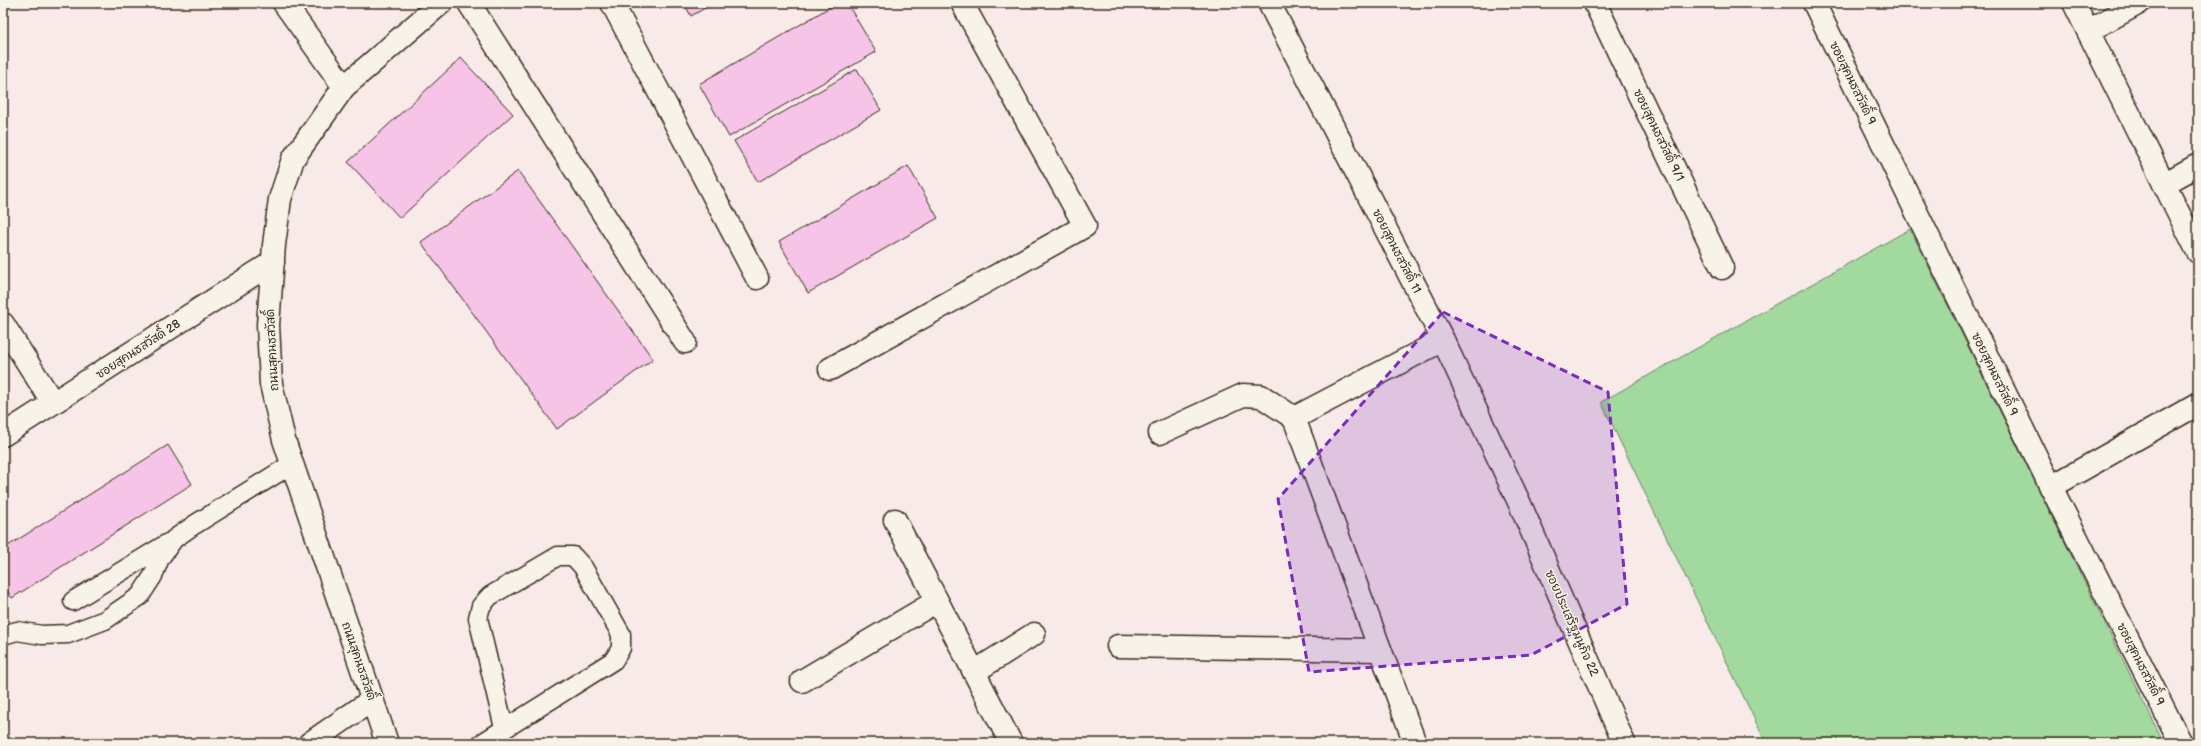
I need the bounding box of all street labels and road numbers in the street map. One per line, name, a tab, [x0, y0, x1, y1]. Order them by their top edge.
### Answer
street label: ซอยสุคนธสวัสดิ์ 9	[1825, 37, 1883, 128]
street label: ซอยสุคนธสวัสดิ์ 9/1	[1629, 85, 1691, 184]
street label: ซอยสุคนธสวัสดิ์ 11	[1368, 204, 1428, 297]
street label: ถนนสุคนธสวัสดิ์	[258, 309, 283, 392]
street label: ซอยสุคนธสวัสดิ์ 28	[91, 313, 184, 383]
street label: ซอยสุคนธสวัสดิ์ 9	[1967, 328, 2025, 419]
street label: ซอยประเสริฐมนูกิจ 22	[1540, 568, 1602, 679]
street label: ซอยสุคนธสวัสดิ์ 9	[2112, 618, 2172, 709]
street label: ถนนสุคนธสวัสดิ์	[337, 619, 383, 703]

